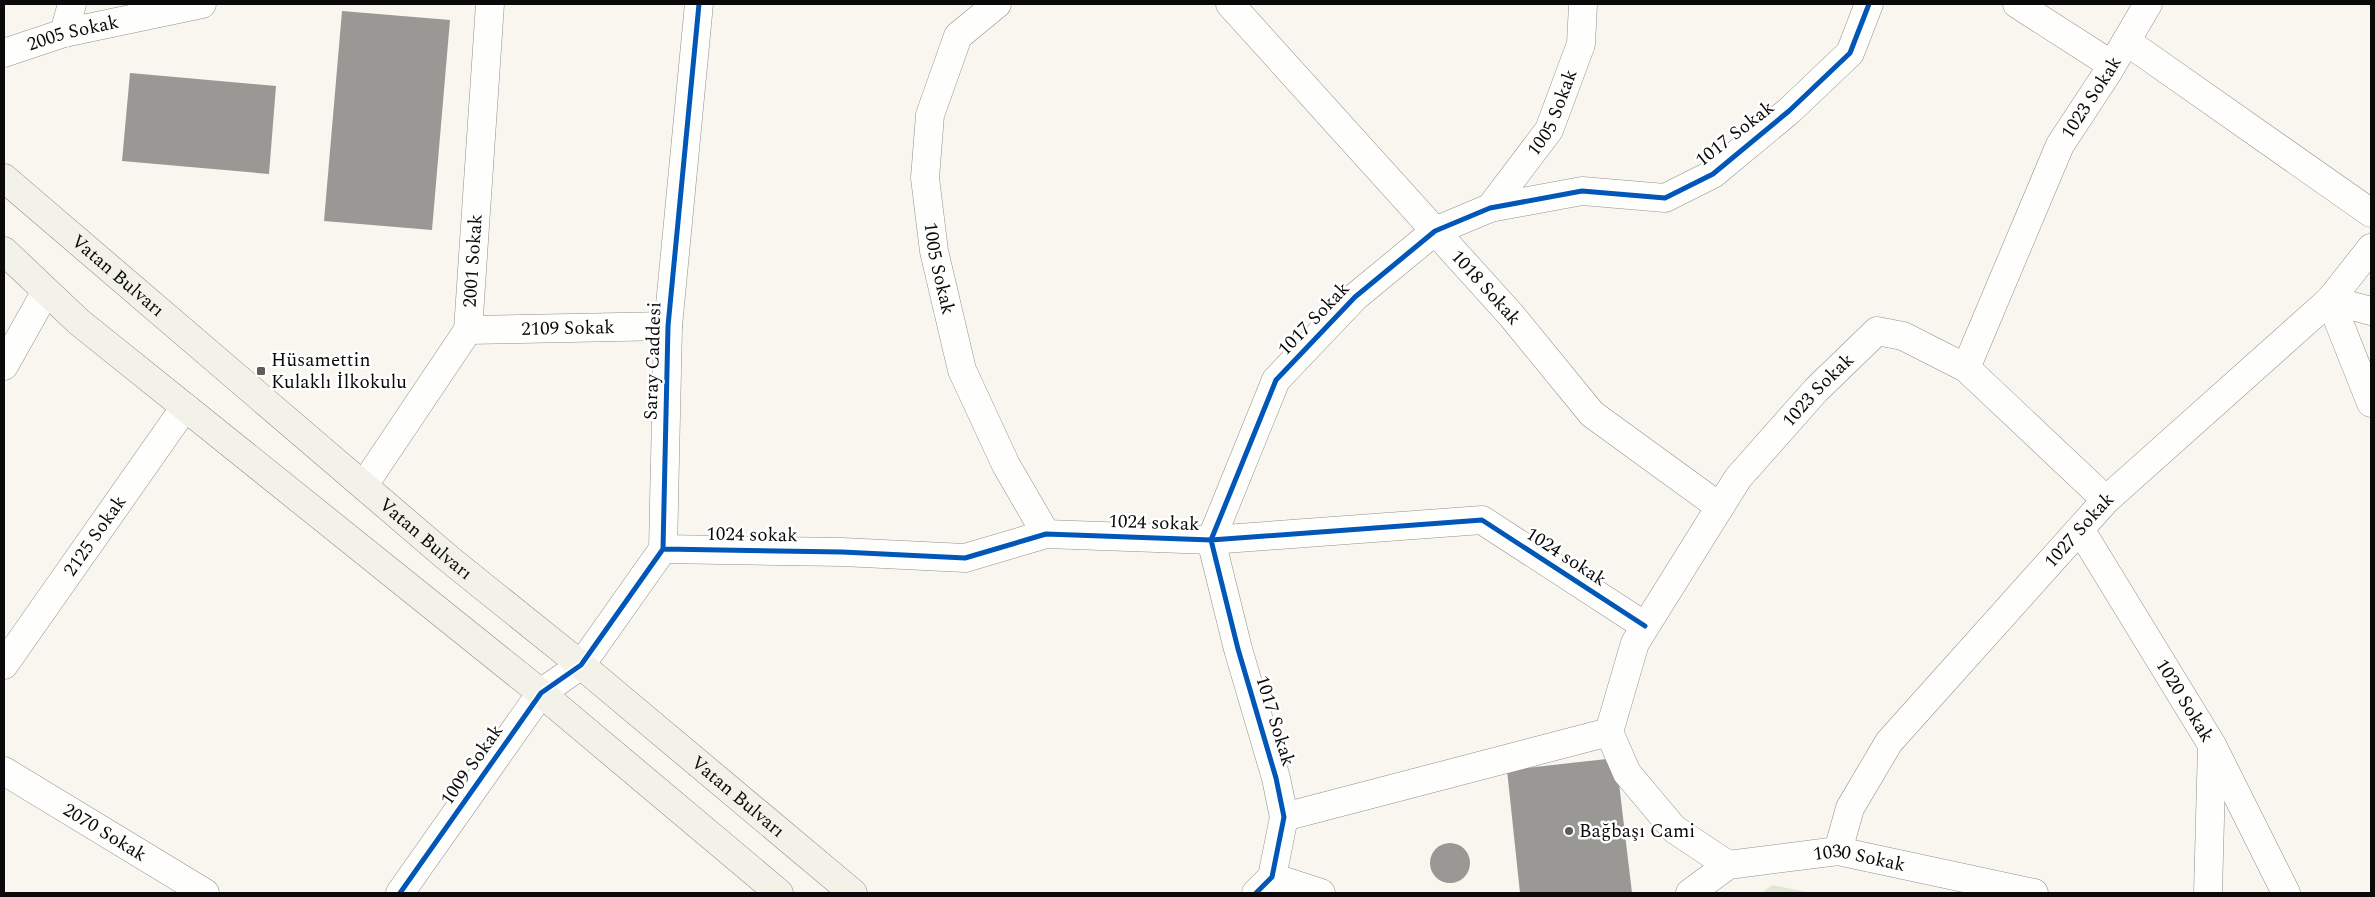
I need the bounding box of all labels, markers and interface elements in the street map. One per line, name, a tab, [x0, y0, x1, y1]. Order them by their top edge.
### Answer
street label: 2005 Sokak	[23, 7, 122, 59]
street label: 1023 Sokak	[2053, 50, 2129, 144]
street label: 1005 Sokak	[1520, 65, 1585, 162]
street label: 1017 Sokak	[1689, 94, 1781, 174]
street label: 2001 Sokak	[455, 213, 490, 309]
street label: 1005 Sokak	[916, 221, 963, 318]
street label: Vatan Bulvarı	[65, 227, 171, 324]
street label: 1018 Sokak	[1444, 243, 1529, 332]
street label: 1017 Sokak	[1271, 275, 1357, 363]
street label: Saray Caddesi	[636, 301, 670, 421]
street label: 2109 Sokak	[521, 313, 616, 343]
place label: Hüsamettin Kulaklı İlkokulu	[271, 346, 407, 397]
street label: 1023 Sokak	[1775, 346, 1861, 434]
marker: Hüsamettin Kulaklı İlkokulu	[255, 365, 267, 377]
street label: 1027 Sokak	[2037, 485, 2121, 575]
street label: 2125 Sokak	[56, 489, 134, 582]
street label: Vatan Bulvarı	[372, 491, 479, 587]
street label: 1024 sokak	[1108, 507, 1201, 539]
street label: 1024 sokak	[706, 520, 798, 550]
street label: 1024 sokak	[1520, 520, 1613, 594]
street label: 1020 Sokak	[2148, 653, 2222, 748]
street label: 1017 Sokak	[1247, 672, 1303, 770]
street label: 1009 Sokak	[433, 718, 511, 812]
street label: Vatan Bulvarı	[685, 749, 791, 845]
street label: 2070 Sokak	[57, 796, 153, 869]
place label: Bağbaşı Cami	[1579, 817, 1695, 846]
marker: Bağbaşı Cami	[1563, 825, 1575, 837]
street label: 1030 Sokak	[1811, 836, 1909, 880]

